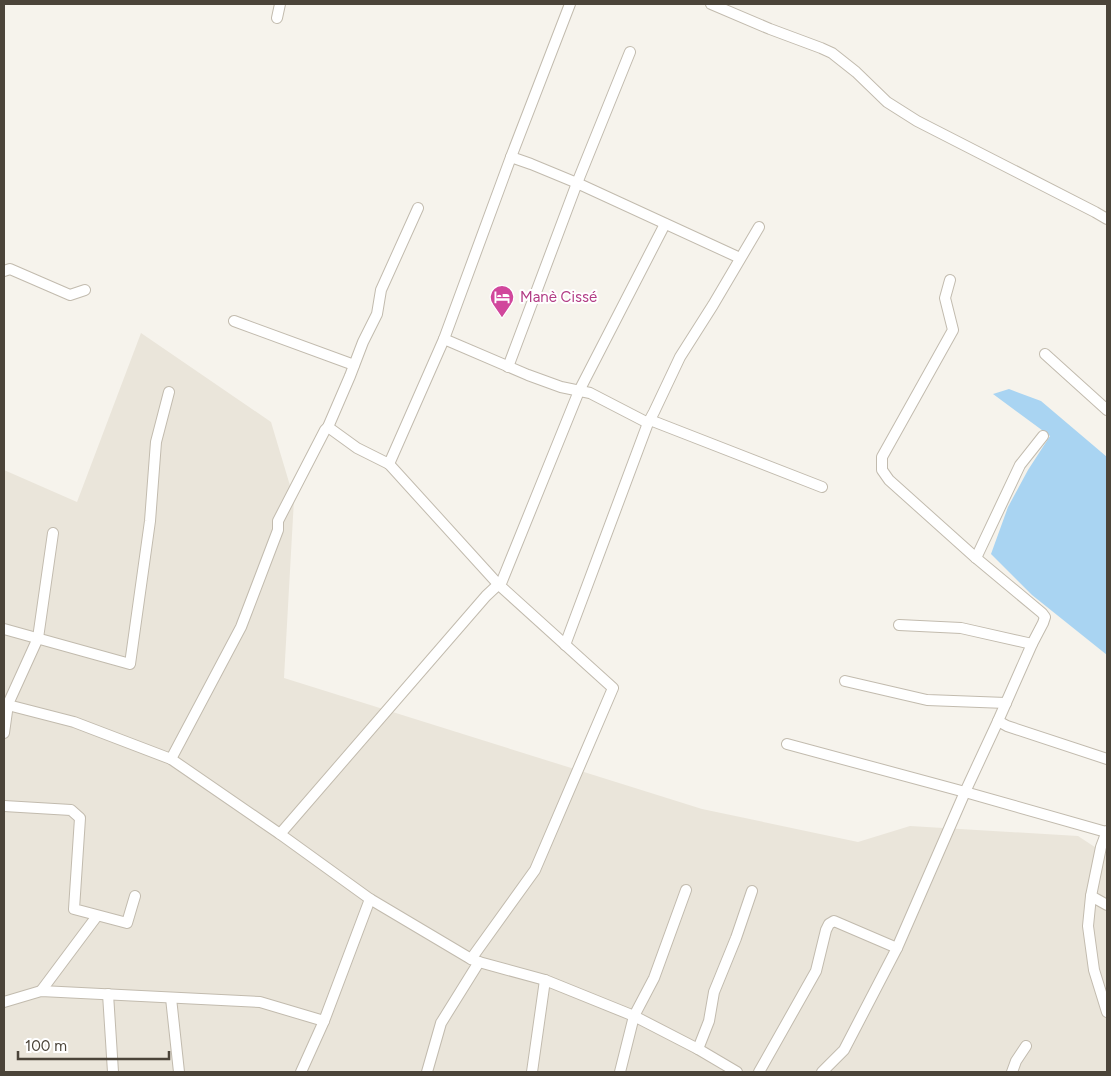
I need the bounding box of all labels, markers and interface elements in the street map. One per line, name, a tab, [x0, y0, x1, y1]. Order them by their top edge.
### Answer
hotel icon: Manè Cissé	[489, 284, 515, 318]
place label: Manè Cissé	[520, 288, 597, 306]
scale bar	[18, 1028, 169, 1060]
text: 100 m	[25, 1037, 67, 1055]

